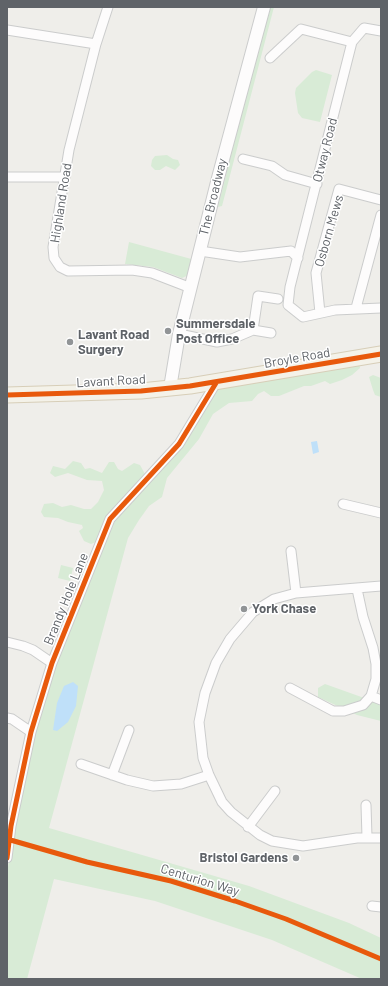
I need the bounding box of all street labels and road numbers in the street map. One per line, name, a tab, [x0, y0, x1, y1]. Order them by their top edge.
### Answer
street label: Otway Road	[309, 116, 341, 184]
street label: The Broadway	[196, 157, 230, 237]
street label: Highland Road	[47, 162, 75, 244]
street label: Osborn Mews	[311, 193, 347, 269]
street label: Broyle Road	[263, 345, 331, 371]
street label: Lavant Road	[76, 371, 146, 391]
street label: Brandy Hole Lane	[40, 551, 92, 647]
street label: Centurion Way	[159, 861, 241, 899]

